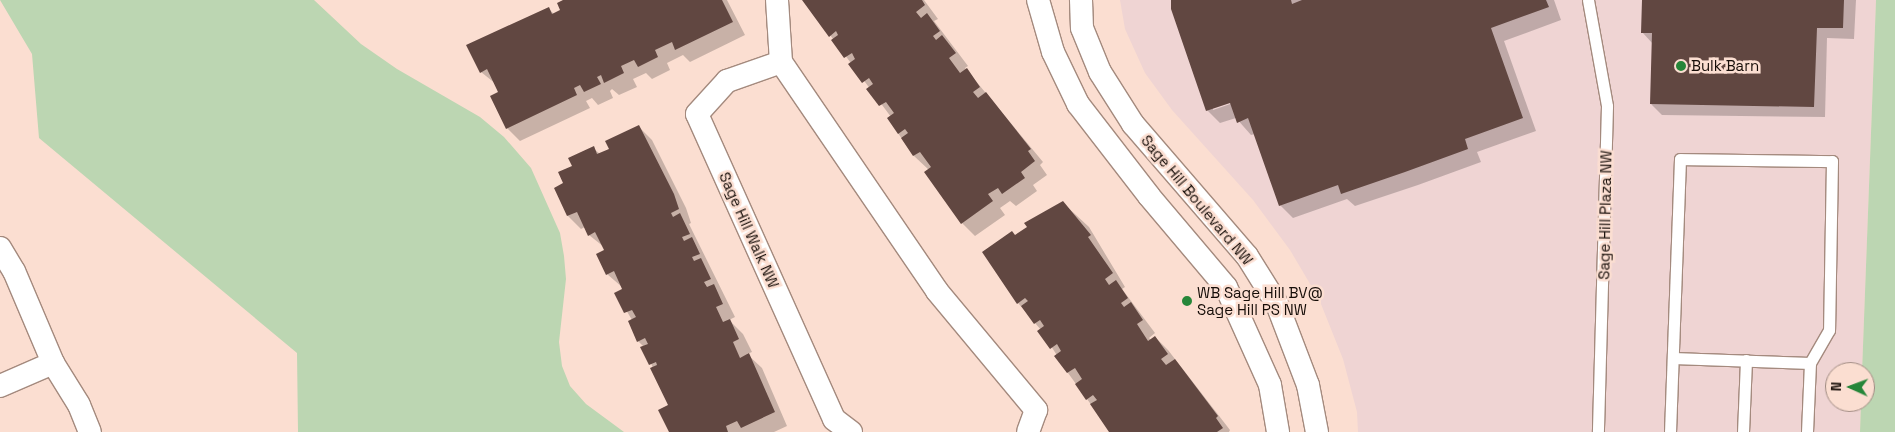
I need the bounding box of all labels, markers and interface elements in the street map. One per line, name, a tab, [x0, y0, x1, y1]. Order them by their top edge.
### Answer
place label: Bulk Barn	[1691, 57, 1759, 75]
marker: Bulk Barn	[1675, 60, 1687, 72]
street label: Sage Hill Boulevard NW	[1137, 131, 1257, 269]
street label: Sage Hill Plaza NW	[1595, 150, 1615, 280]
street label: Sage Hill Walk NW	[715, 169, 783, 291]
place label: WB Sage Hill BV@ Sage Hill PS NW	[1197, 283, 1323, 318]
marker: WB Sage Hill BV@ Sage Hill PS NW	[1181, 295, 1193, 307]
north arrow	[1825, 362, 1875, 412]
text: N	[1827, 382, 1845, 392]

